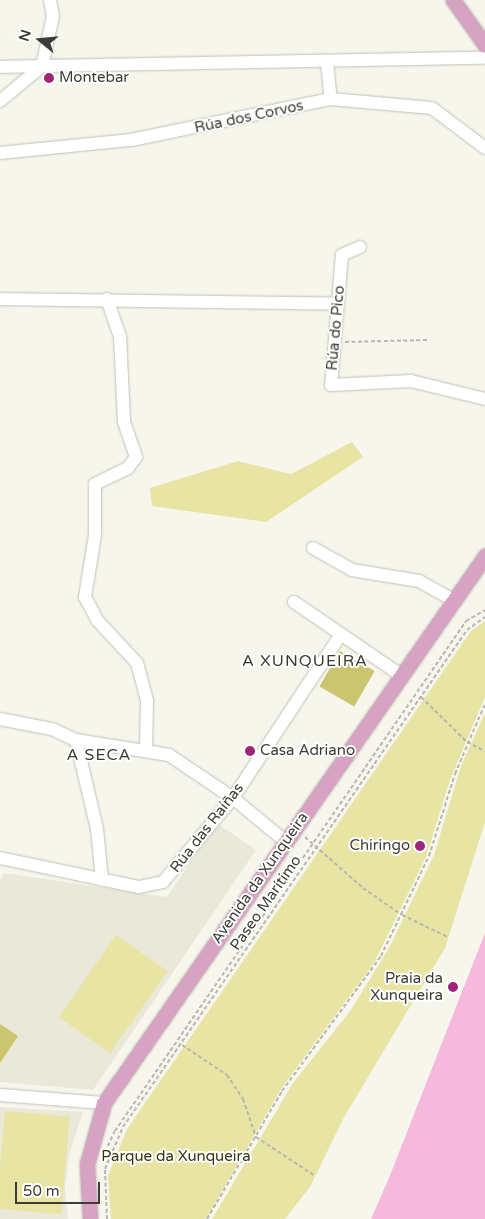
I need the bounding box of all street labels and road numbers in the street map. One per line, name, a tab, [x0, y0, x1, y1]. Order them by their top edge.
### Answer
street label: Rúa dos Corvos	[193, 97, 305, 137]
street label: Rúa do Pico	[323, 285, 349, 371]
street label: Rúa das Raíñas	[166, 780, 248, 876]
street label: Avenida da Xunqueira	[208, 809, 312, 947]
street label: Paseo Marítimo	[227, 852, 305, 954]

